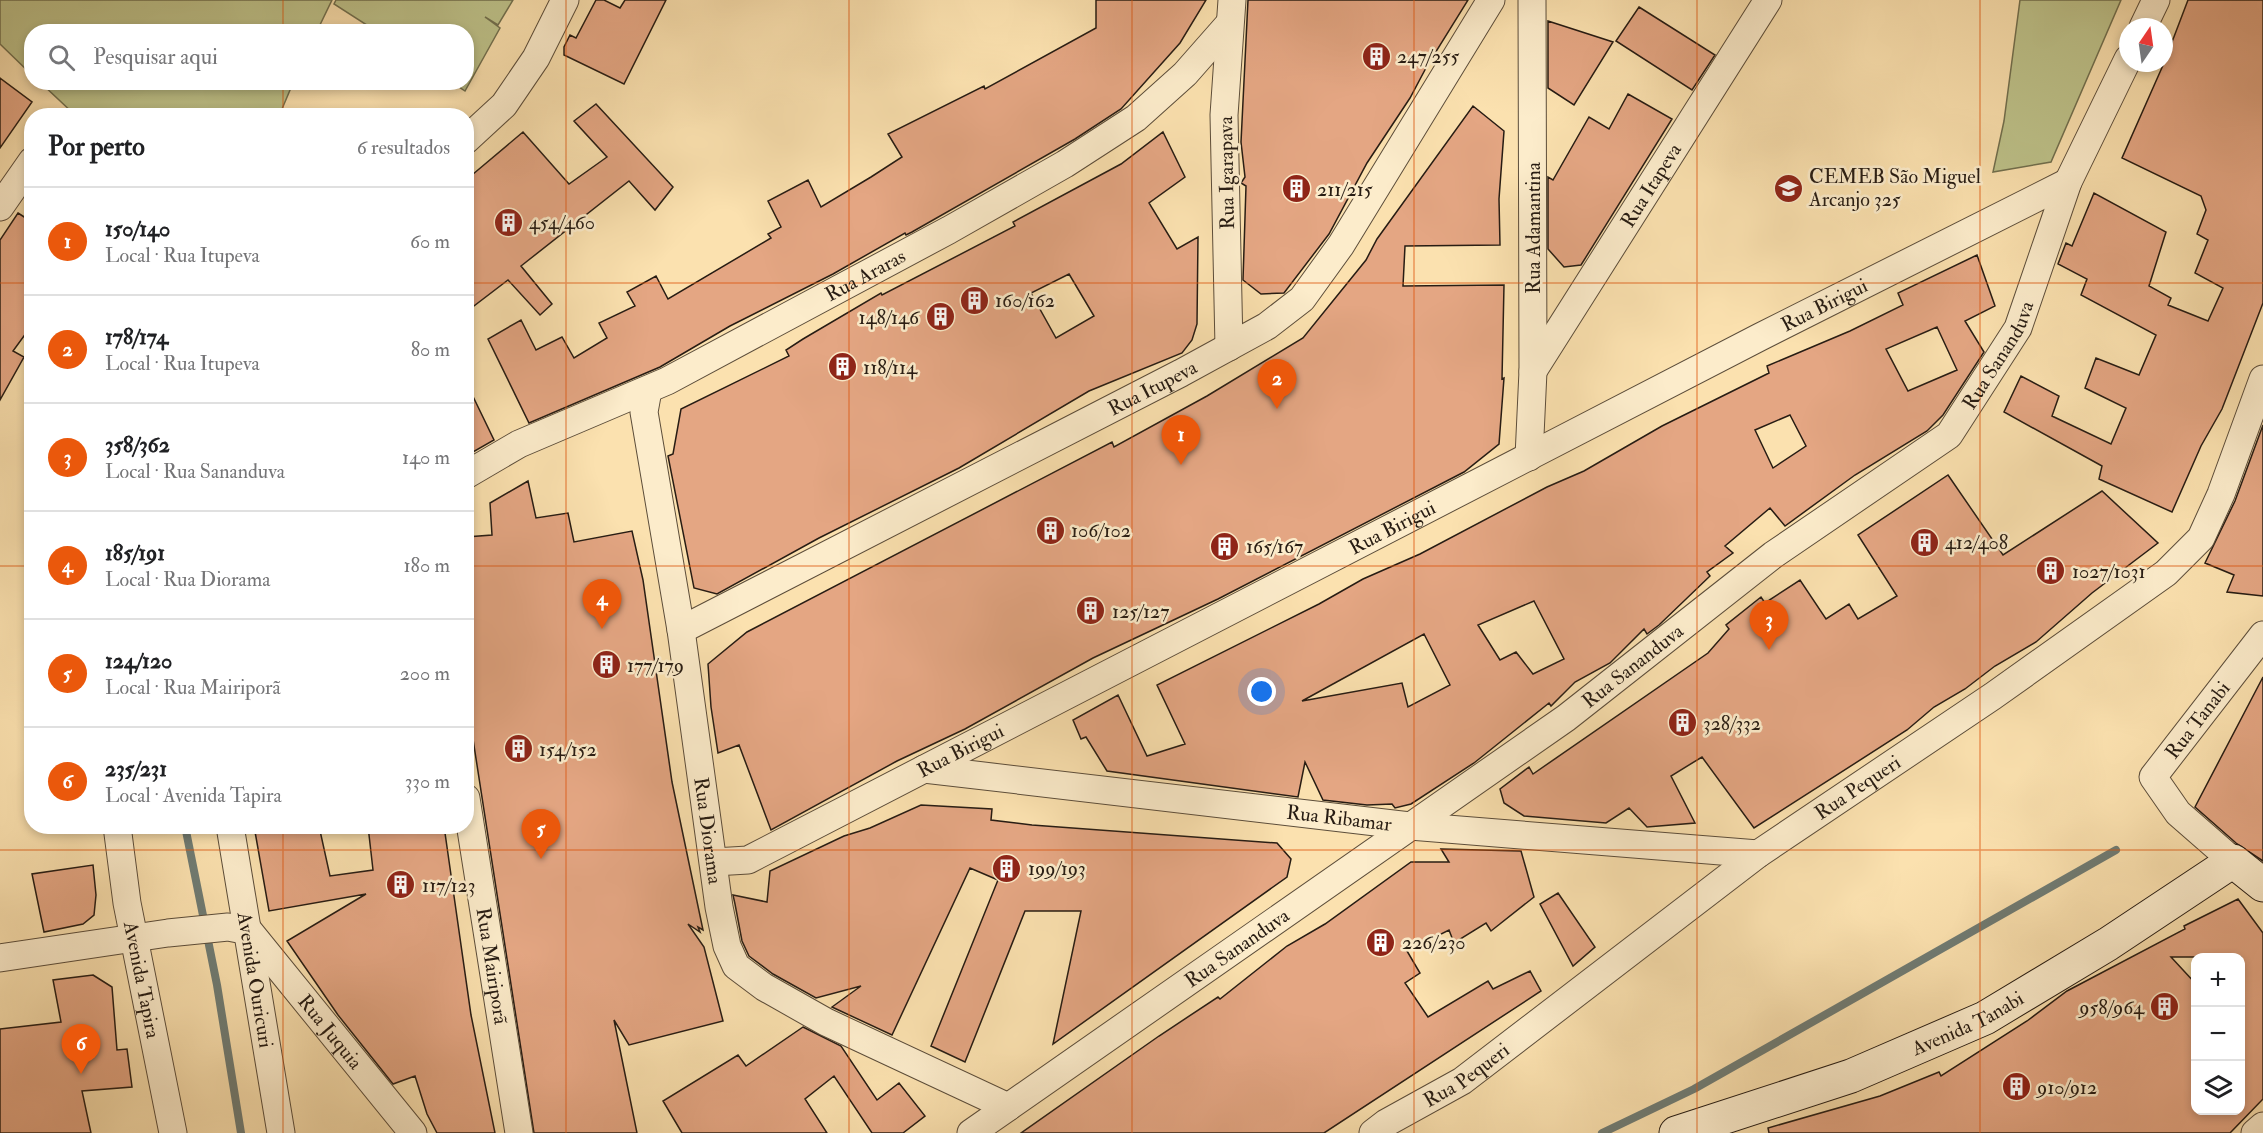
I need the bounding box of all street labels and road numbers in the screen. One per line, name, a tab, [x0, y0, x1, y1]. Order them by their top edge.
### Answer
street label: Rua Igarapava	[1213, 115, 1241, 230]
street label: Rua Itapeva	[1615, 138, 1687, 232]
street label: Rua Adamantina	[1521, 161, 1546, 294]
street label: Rua Araras	[821, 244, 910, 307]
street label: Rua Birigui	[1777, 273, 1872, 337]
street label: Rua Sananduva	[1957, 297, 2040, 414]
street label: Rua Itupeva	[1104, 354, 1202, 421]
street label: Rua Birigui	[1345, 495, 1440, 560]
street label: Rua Sananduva	[1577, 618, 1689, 714]
street label: Rua Tanabi	[2160, 676, 2235, 764]
street label: Rua Birigui	[913, 718, 1008, 783]
street label: Rua Pequeri	[1810, 750, 1905, 825]
street label: Rua Diorama	[688, 776, 728, 886]
street label: Rua Ribamar	[1285, 800, 1394, 837]
street label: Rua Sananduva	[1180, 902, 1295, 993]
street label: Rua Mairiporã	[471, 906, 514, 1027]
street label: Avenida Ouricuri	[231, 909, 279, 1050]
street label: Avenida Tapira	[118, 918, 166, 1041]
street label: Avenida Tanabi	[1907, 986, 2028, 1062]
street label: Rua Juquia	[292, 989, 369, 1075]
street label: Rua Pequeri	[1419, 1037, 1514, 1113]

